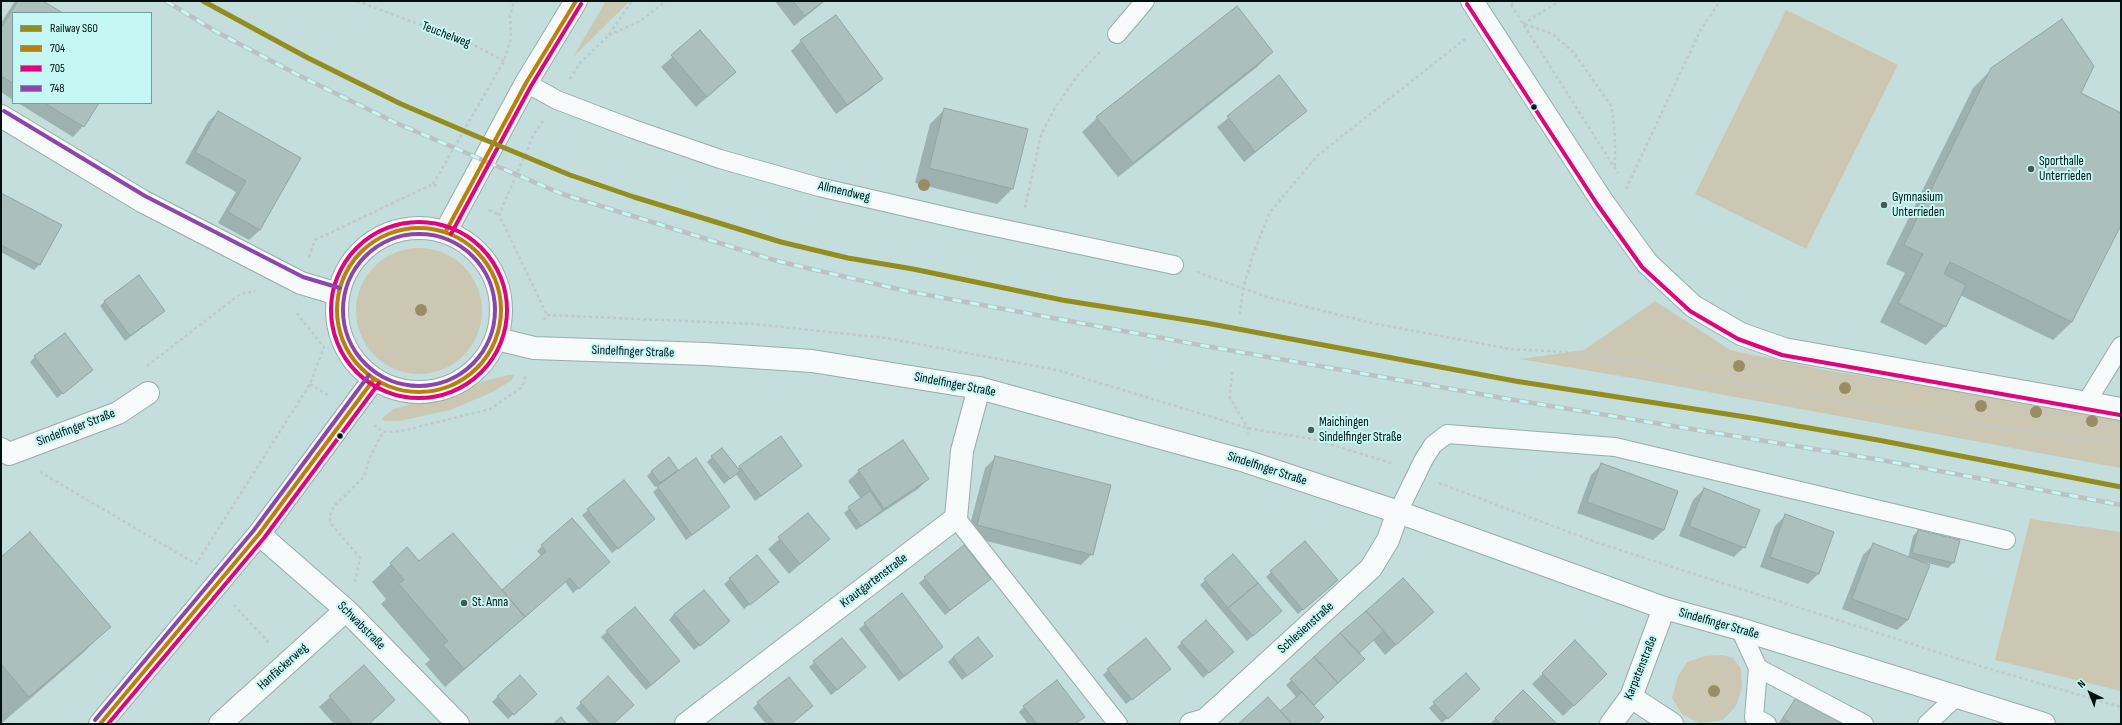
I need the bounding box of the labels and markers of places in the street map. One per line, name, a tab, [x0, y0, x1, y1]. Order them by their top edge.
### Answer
unlabelled marker	[1529, 102, 1539, 112]
place label: Sporthalle Unterrieden	[2039, 154, 2091, 185]
marker: Sporthalle Unterrieden	[2026, 164, 2036, 174]
place label: Gymnasium Unterrieden	[1892, 190, 1944, 221]
marker: Gymnasium Unterrieden	[1879, 200, 1889, 210]
place label: Maichingen Sindelfinger Straße	[1319, 415, 1402, 446]
marker: Maichingen Sindelfinger Straße	[1306, 425, 1316, 435]
unlabelled marker	[335, 431, 345, 441]
place label: St. Anna	[472, 595, 508, 611]
marker: St. Anna	[459, 598, 469, 608]

